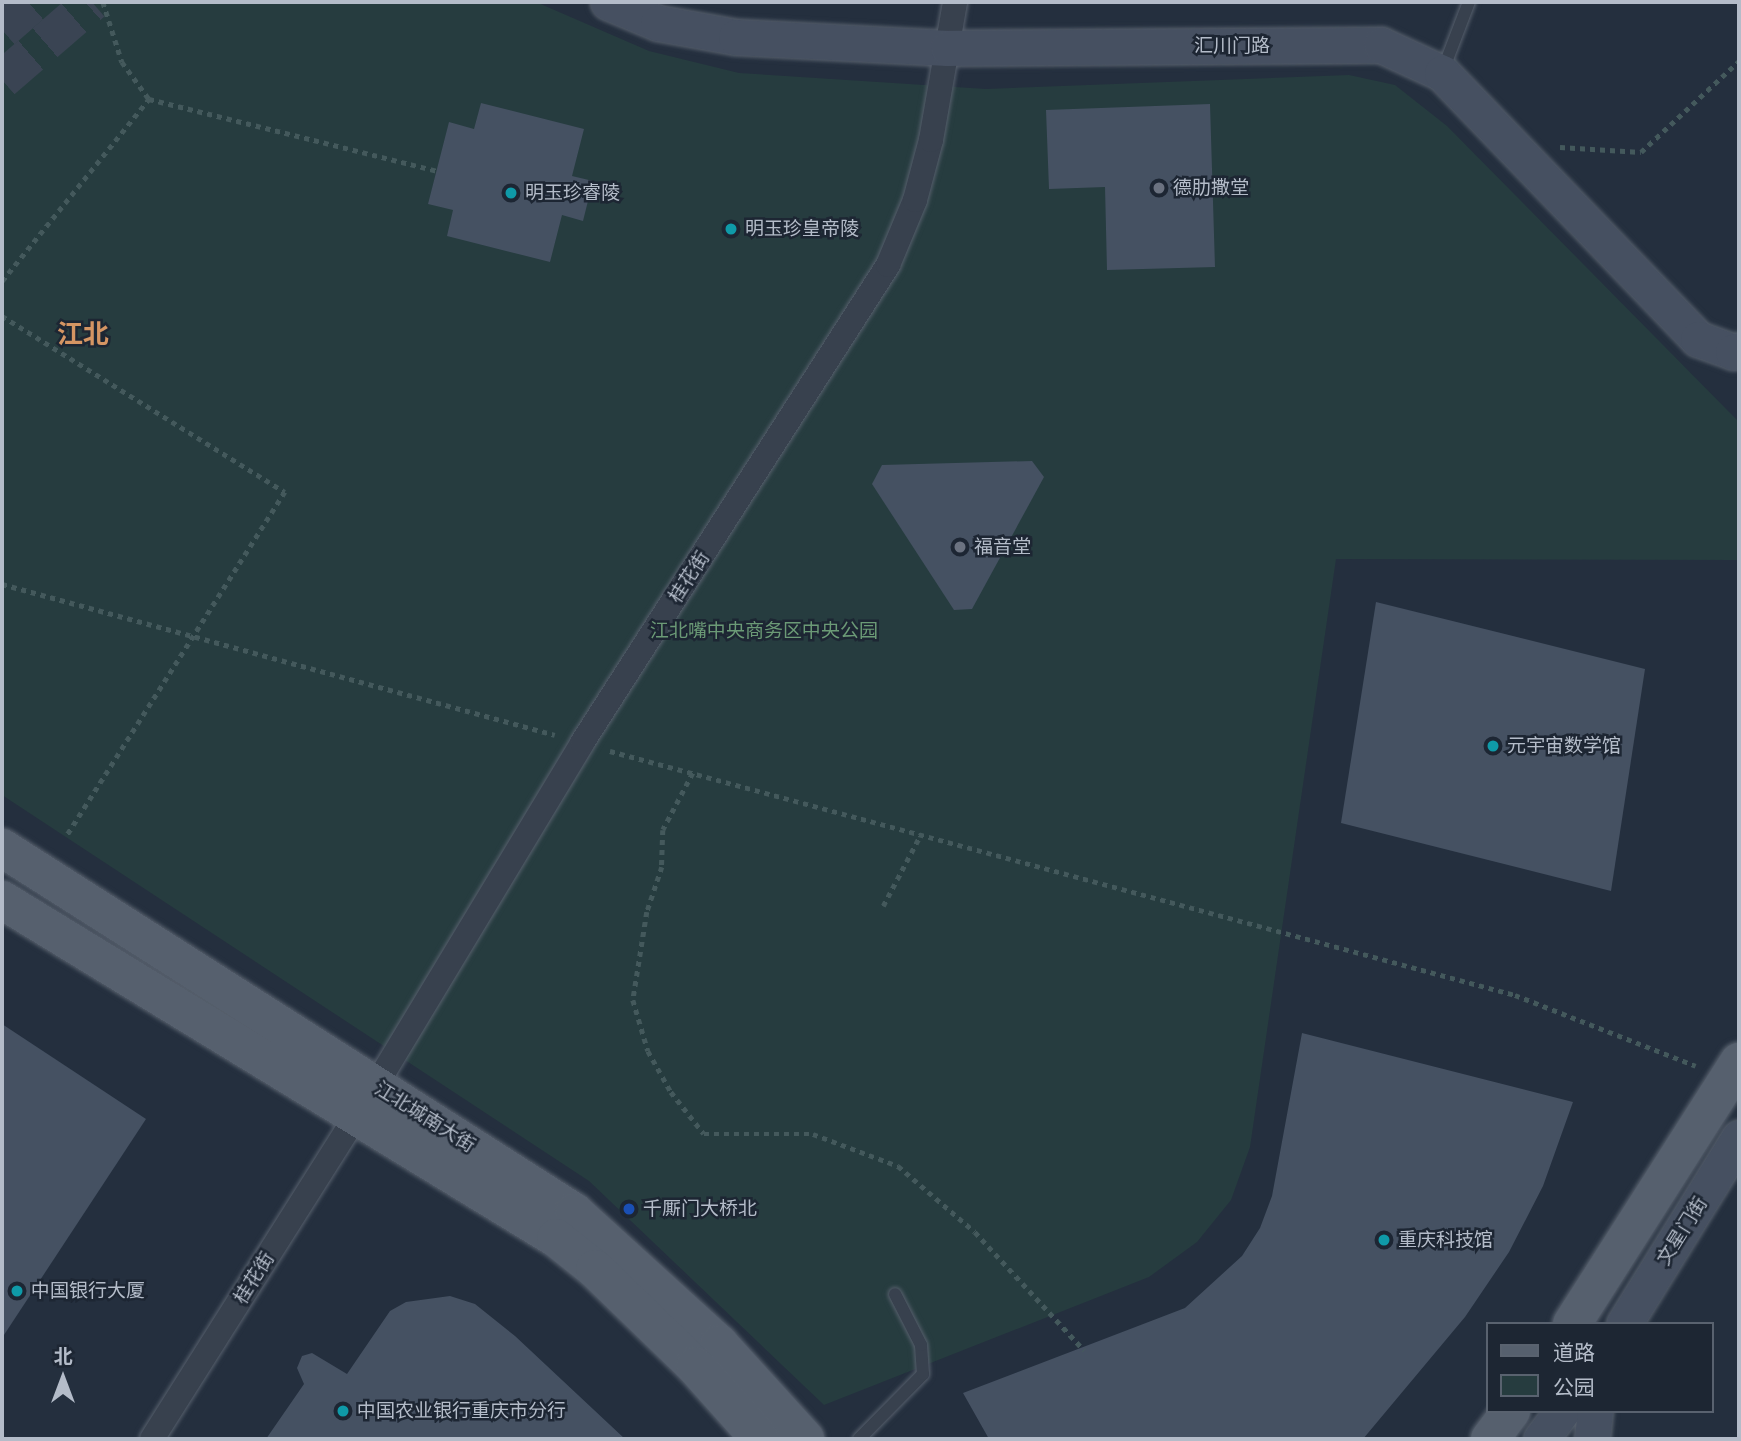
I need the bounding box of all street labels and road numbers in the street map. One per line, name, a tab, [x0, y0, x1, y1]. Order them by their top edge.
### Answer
street label: 汇川门路	[1194, 35, 1270, 57]
street label: 桂花街	[664, 547, 714, 607]
street label: 江北城南大街	[371, 1077, 479, 1157]
street label: 文星门街	[1652, 1193, 1712, 1269]
street label: 桂花街	[229, 1248, 279, 1308]

